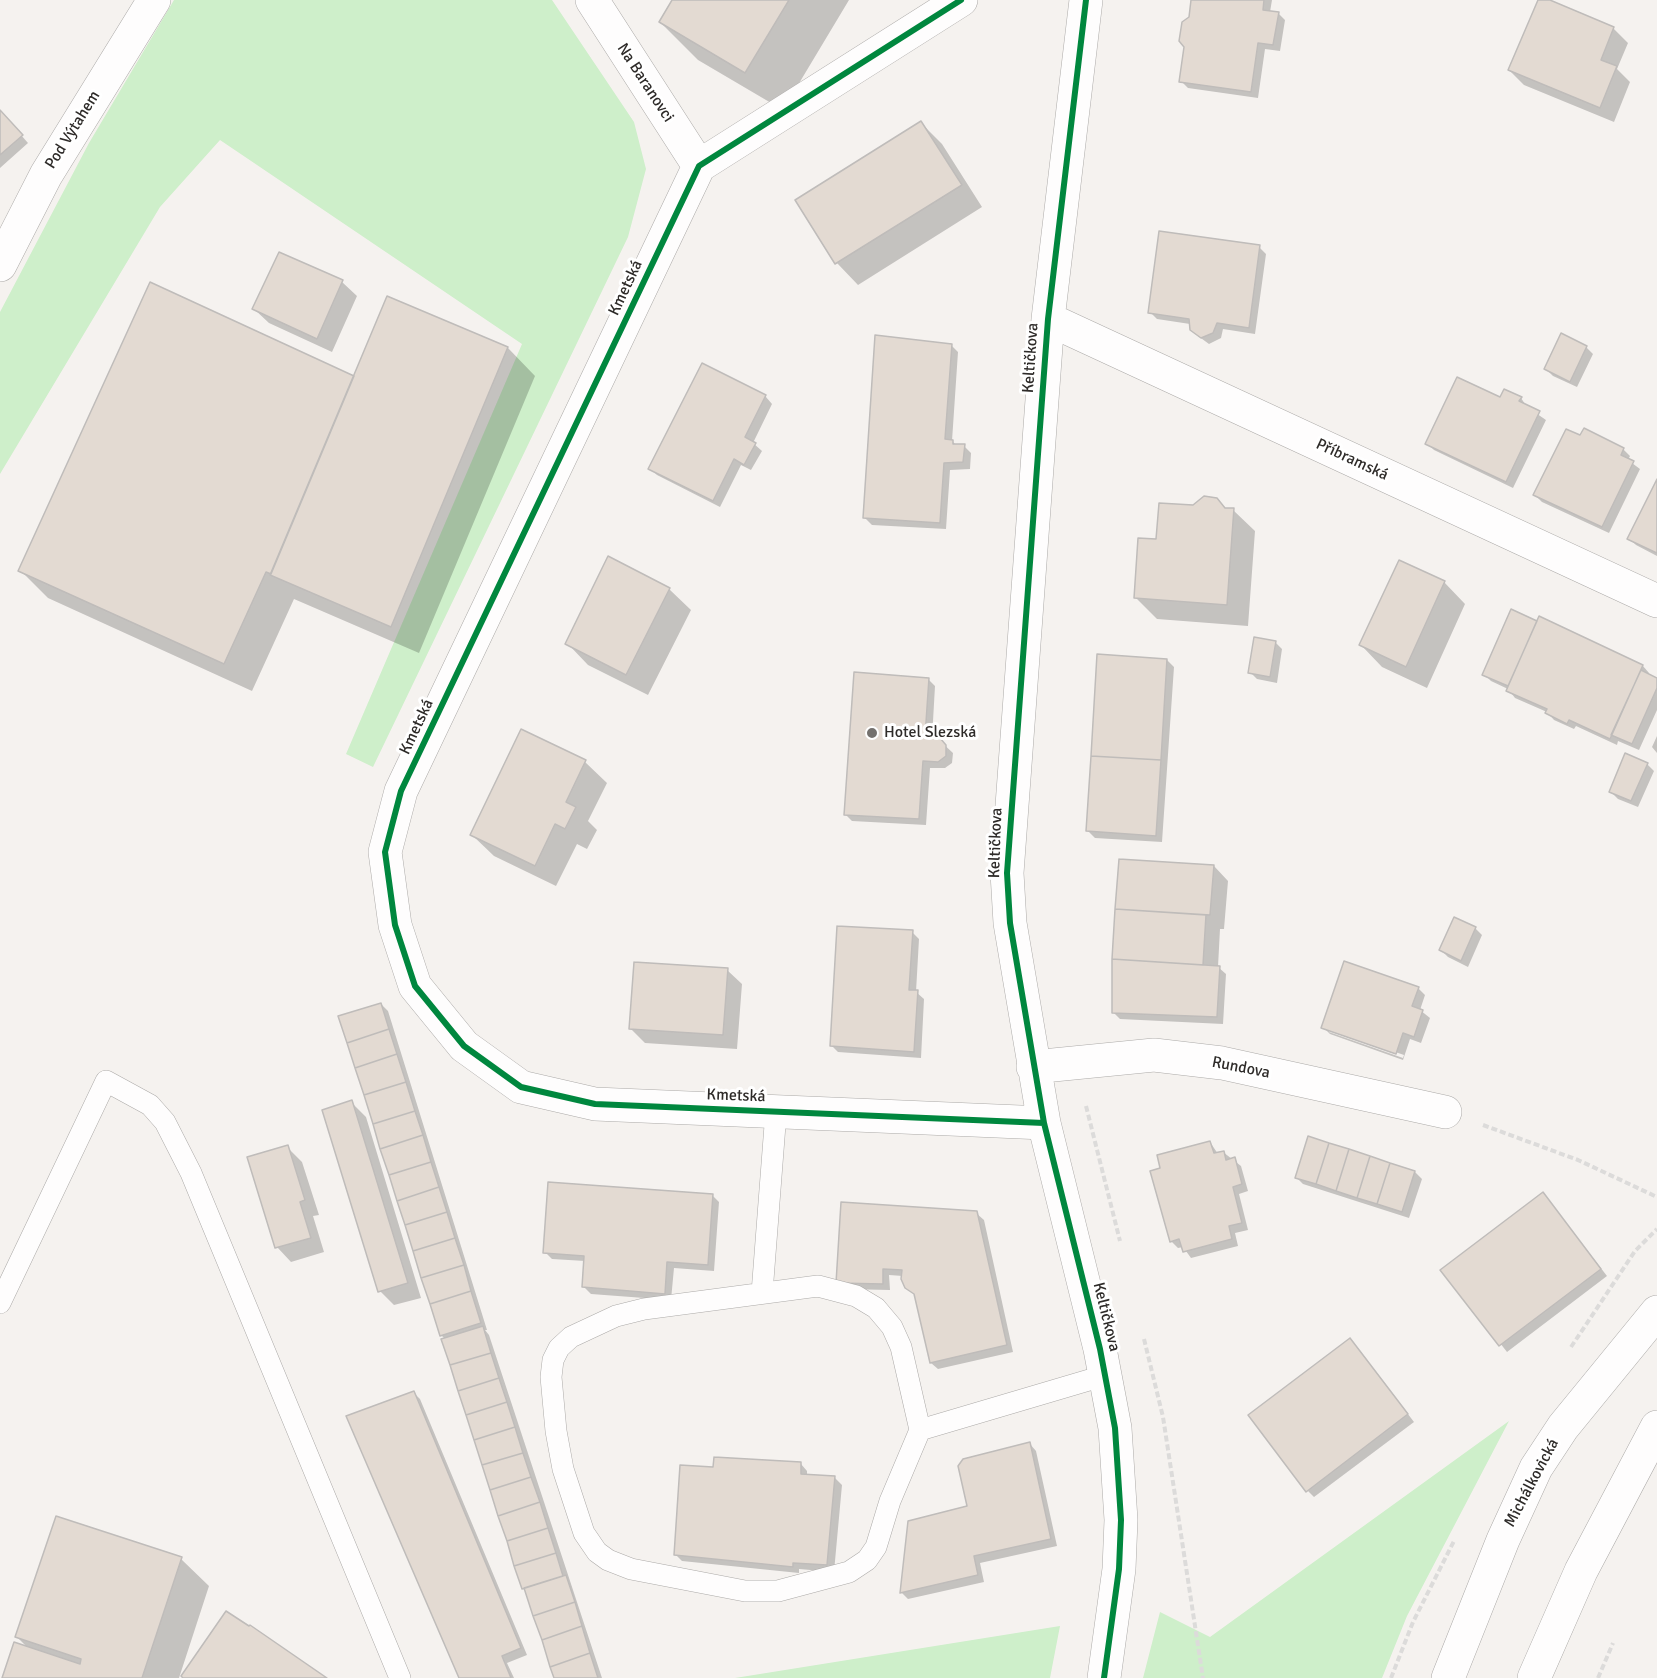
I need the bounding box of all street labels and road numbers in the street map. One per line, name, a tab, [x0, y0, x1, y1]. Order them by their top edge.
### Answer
street label: Na Baranovci	[612, 40, 678, 126]
street label: Pod Výtahem	[41, 87, 105, 173]
street label: Kmetská	[605, 257, 647, 319]
street label: Keltičkova	[1019, 322, 1043, 394]
street label: Příbramská	[1313, 435, 1391, 485]
street label: Kmetská	[396, 696, 438, 758]
street label: Keltičkova	[985, 807, 1007, 879]
street label: Rundova	[1210, 1053, 1272, 1083]
street label: Kmetská	[706, 1085, 766, 1107]
street label: Keltičkova	[1088, 1280, 1124, 1354]
street label: Michálkovická	[1501, 1436, 1563, 1530]

